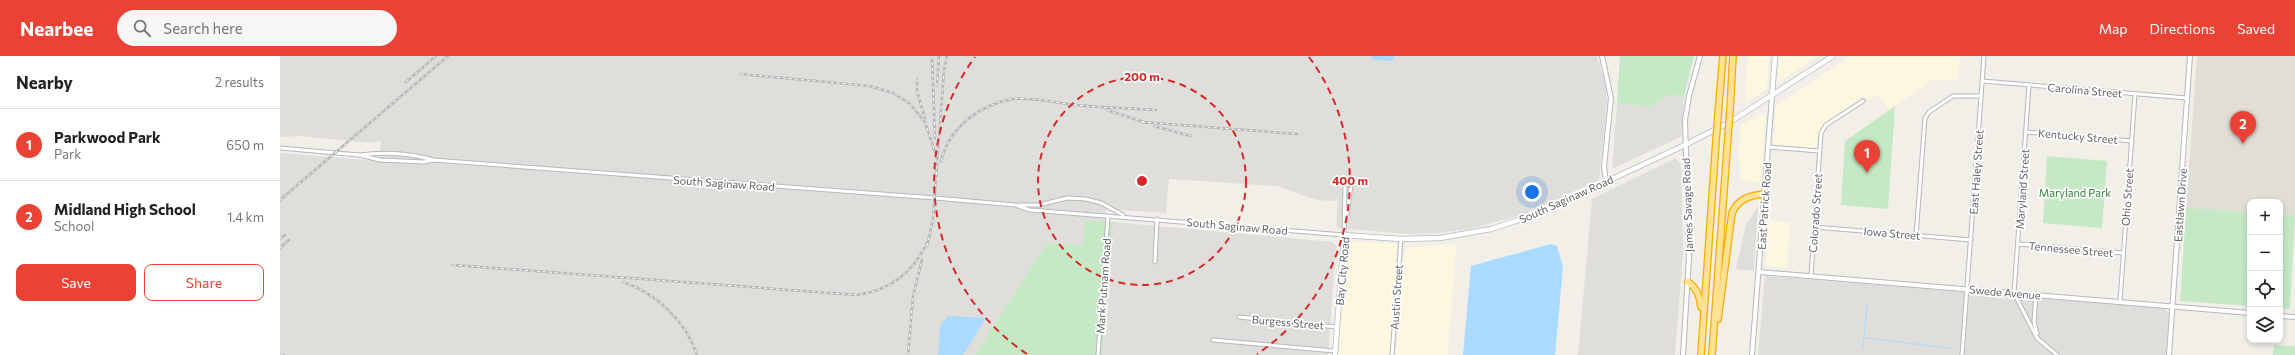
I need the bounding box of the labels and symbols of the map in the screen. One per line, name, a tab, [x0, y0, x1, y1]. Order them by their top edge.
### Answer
text: 200 m	[1124, 69, 1160, 83]
street label: Carolina Street	[2047, 80, 2123, 100]
pin: 2	[2230, 111, 2256, 144]
street label: Kentucky Street	[2038, 126, 2119, 146]
street label: East Haley Street	[1967, 129, 1985, 215]
pin: 1	[1854, 140, 1880, 173]
street label: Maryland Street	[2013, 148, 2031, 230]
street label: James Savage Road	[1679, 158, 1696, 252]
street label: East Patrick Road	[1754, 162, 1774, 250]
street label: Ohio Street	[2118, 167, 2136, 226]
street label: Eastlawn Drive	[2171, 167, 2189, 242]
street label: South Saginaw Road	[1517, 172, 1615, 226]
street label: Colorado Street	[1806, 172, 1824, 253]
street label: South Saginaw Road	[673, 173, 775, 193]
text: 400 m	[1332, 173, 1368, 187]
centre of rings	[1135, 174, 1149, 188]
your location	[1522, 182, 1542, 202]
park label: Maryland Park	[2039, 186, 2111, 199]
street label: South Saginaw Road	[1186, 215, 1288, 237]
street label: Iowa Street	[1863, 224, 1921, 242]
street label: Bay City Road	[1333, 236, 1351, 306]
street label: Mark Putnam Road	[1093, 238, 1113, 334]
street label: Tennessee Street	[2028, 239, 2114, 259]
street label: Austin Street	[1387, 263, 1405, 330]
street label: Swede Avenue	[1969, 282, 2041, 302]
street label: Burgess Street	[1251, 312, 1325, 332]

